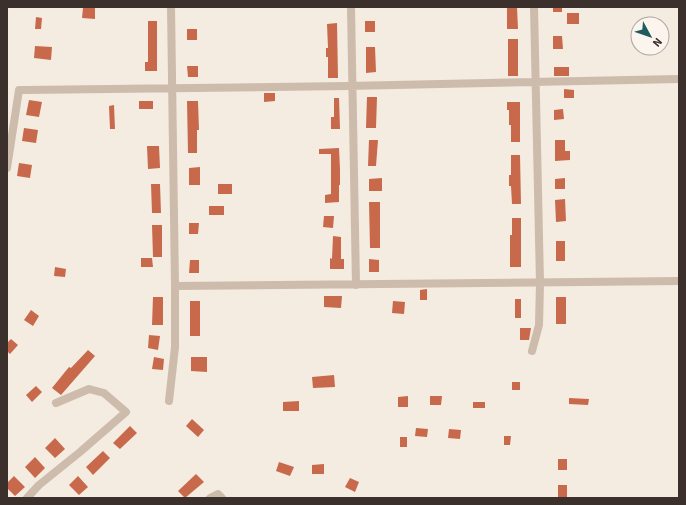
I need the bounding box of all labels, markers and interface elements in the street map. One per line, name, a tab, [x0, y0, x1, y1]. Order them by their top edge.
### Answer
north arrow	[630, 16, 670, 56]
text: N	[650, 35, 665, 49]

